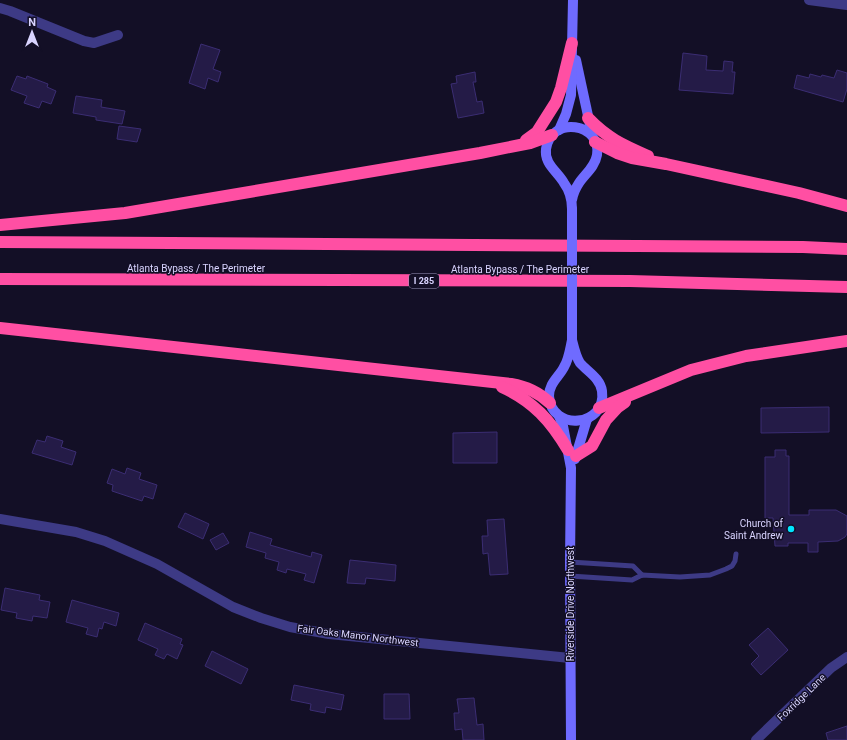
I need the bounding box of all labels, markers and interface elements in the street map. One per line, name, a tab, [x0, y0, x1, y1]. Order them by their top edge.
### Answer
north arrow	[12, 12, 52, 52]
text: N	[28, 16, 36, 29]
street label: Atlanta Bypass / The Perimeter	[127, 263, 266, 274]
street label: Atlanta Bypass / The Perimeter	[451, 264, 590, 275]
road number: I 285	[409, 274, 439, 288]
place label: Church of Saint Andrew	[724, 518, 784, 541]
marker: Church of Saint Andrew	[786, 524, 796, 534]
street label: Riverside Drive Northwest	[565, 547, 576, 661]
street label: Fair Oaks Manor Northwest	[297, 623, 419, 648]
street label: Foxridge Lane	[775, 672, 828, 723]

